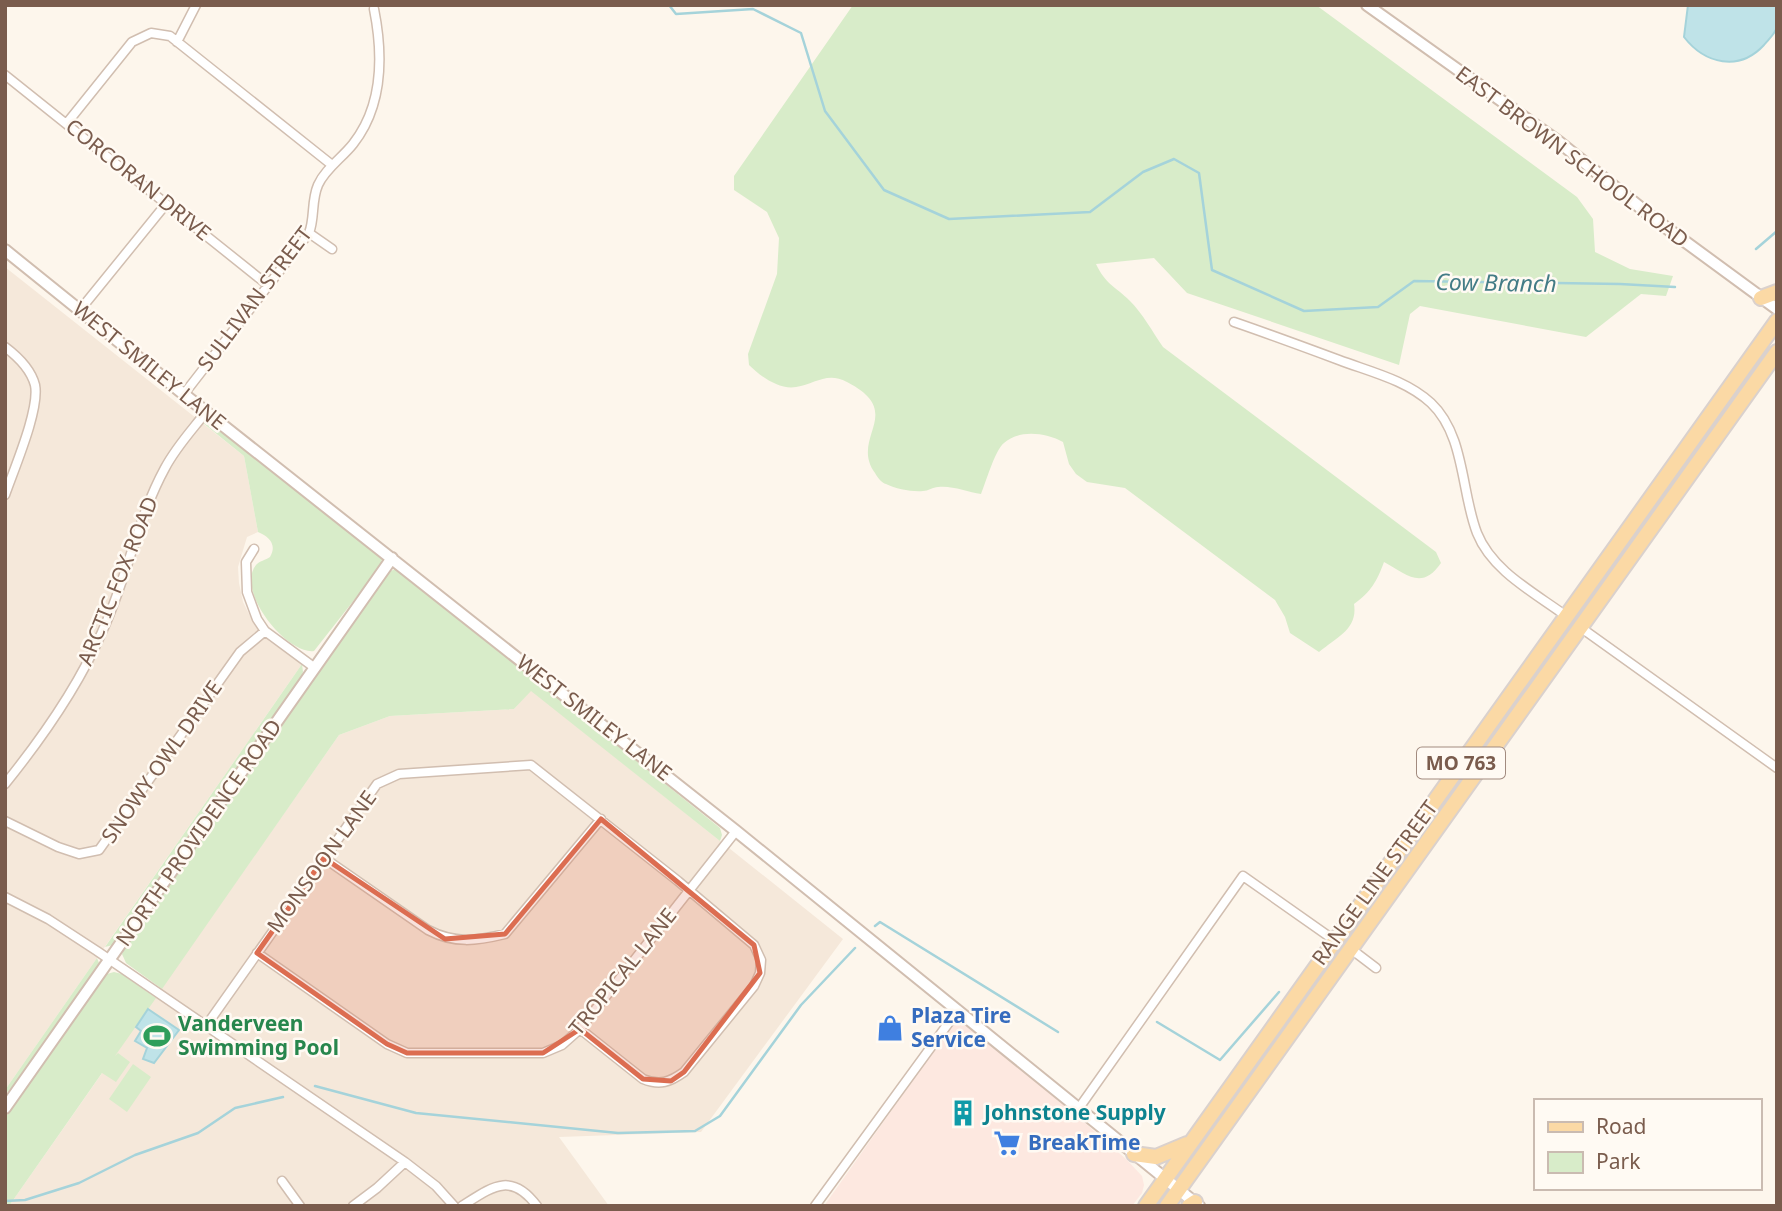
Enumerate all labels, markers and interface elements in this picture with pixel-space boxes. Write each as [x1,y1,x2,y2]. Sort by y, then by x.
street label: EAST BROWN SCHOOL ROAD [1450,59,1695,253]
street label: CORCORAN DRIVE [60,112,217,247]
street label: SULLIVAN STREET [191,220,318,376]
water label: Cow Branch [1435,265,1557,299]
street label: WEST SMILEY LANE [67,295,232,436]
street label: ARCTIC FOX ROAD [70,492,164,669]
street label: WEST SMILEY LANE [511,648,678,787]
street label: SNOWY OWL DRIVE [94,675,228,848]
street label: NORTH PROVIDENCE ROAD [109,713,287,951]
road number: MO 763 [1417,748,1505,778]
street label: MONSOON LANE [260,785,382,938]
street label: RANGE LINE STREET [1305,794,1444,970]
street label: TROPICAL LANE [562,902,682,1041]
place label: Plaza Tire Service [911,1001,1011,1053]
place label: Vanderveen Swimming Pool [178,1009,339,1061]
shop icon: Plaza Tire Service [875,1013,905,1043]
sports icon: Vanderveen Swimming Pool [142,1021,172,1051]
building icon: Johnstone Supply [948,1098,978,1128]
place label: Johnstone Supply [982,1098,1166,1126]
legend [1534,1099,1761,1190]
text: Road [1596,1112,1646,1140]
supermarket icon: BreakTime [992,1128,1022,1158]
place label: BreakTime [1028,1128,1140,1156]
text: Park [1596,1147,1641,1175]

